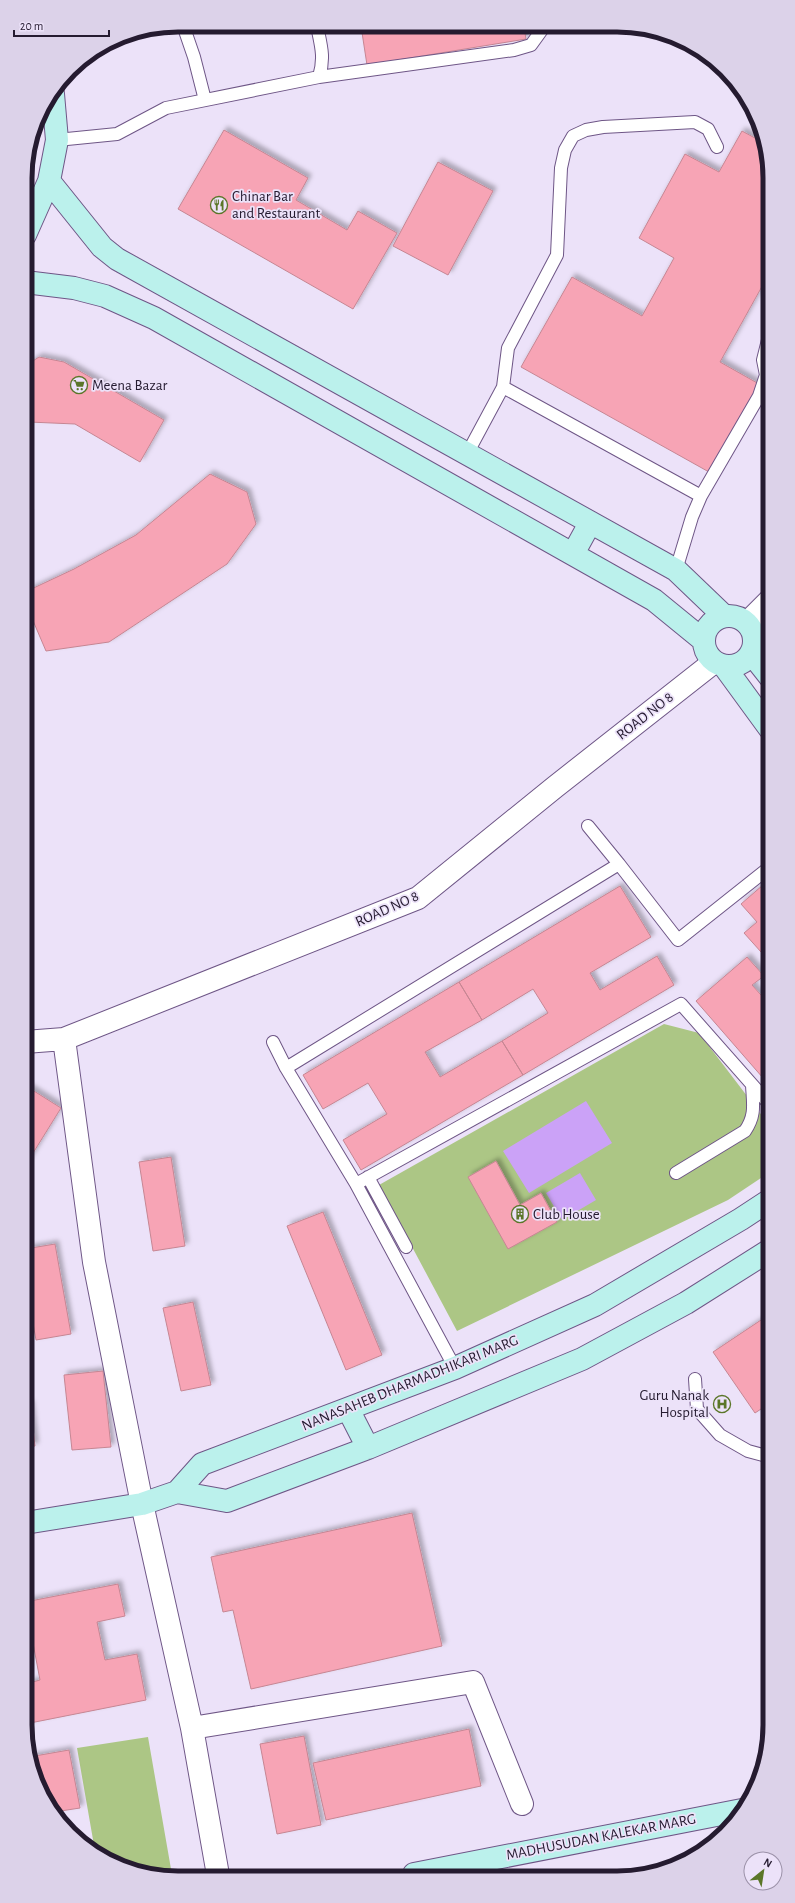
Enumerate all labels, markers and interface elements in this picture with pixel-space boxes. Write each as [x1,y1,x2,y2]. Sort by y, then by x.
scale bar [14,12,109,38]
text: 20 m [20,20,43,32]
place label: Chinar Bar and Restaurant [232,189,320,221]
restaurant icon: Chinar Bar and Restaurant [209,195,229,215]
supermarket icon: Meena Bazar [69,375,89,395]
place label: Meena Bazar [92,378,167,393]
street label: ROAD NO 8 [614,689,676,743]
street label: ROAD NO 8 [353,888,421,930]
building icon: Club House [510,1204,530,1224]
place label: Club House [533,1207,600,1222]
street label: NANASAHEB DHARMADHIKARI MARG [299,1333,521,1433]
place label: Guru Nanak Hospital [640,1388,709,1420]
hospital icon: Guru Nanak Hospital [712,1394,732,1414]
street label: MADHUSUDAN KALEKAR MARG [505,1811,697,1863]
north arrow [743,1851,783,1891]
text: N [762,1856,774,1869]

